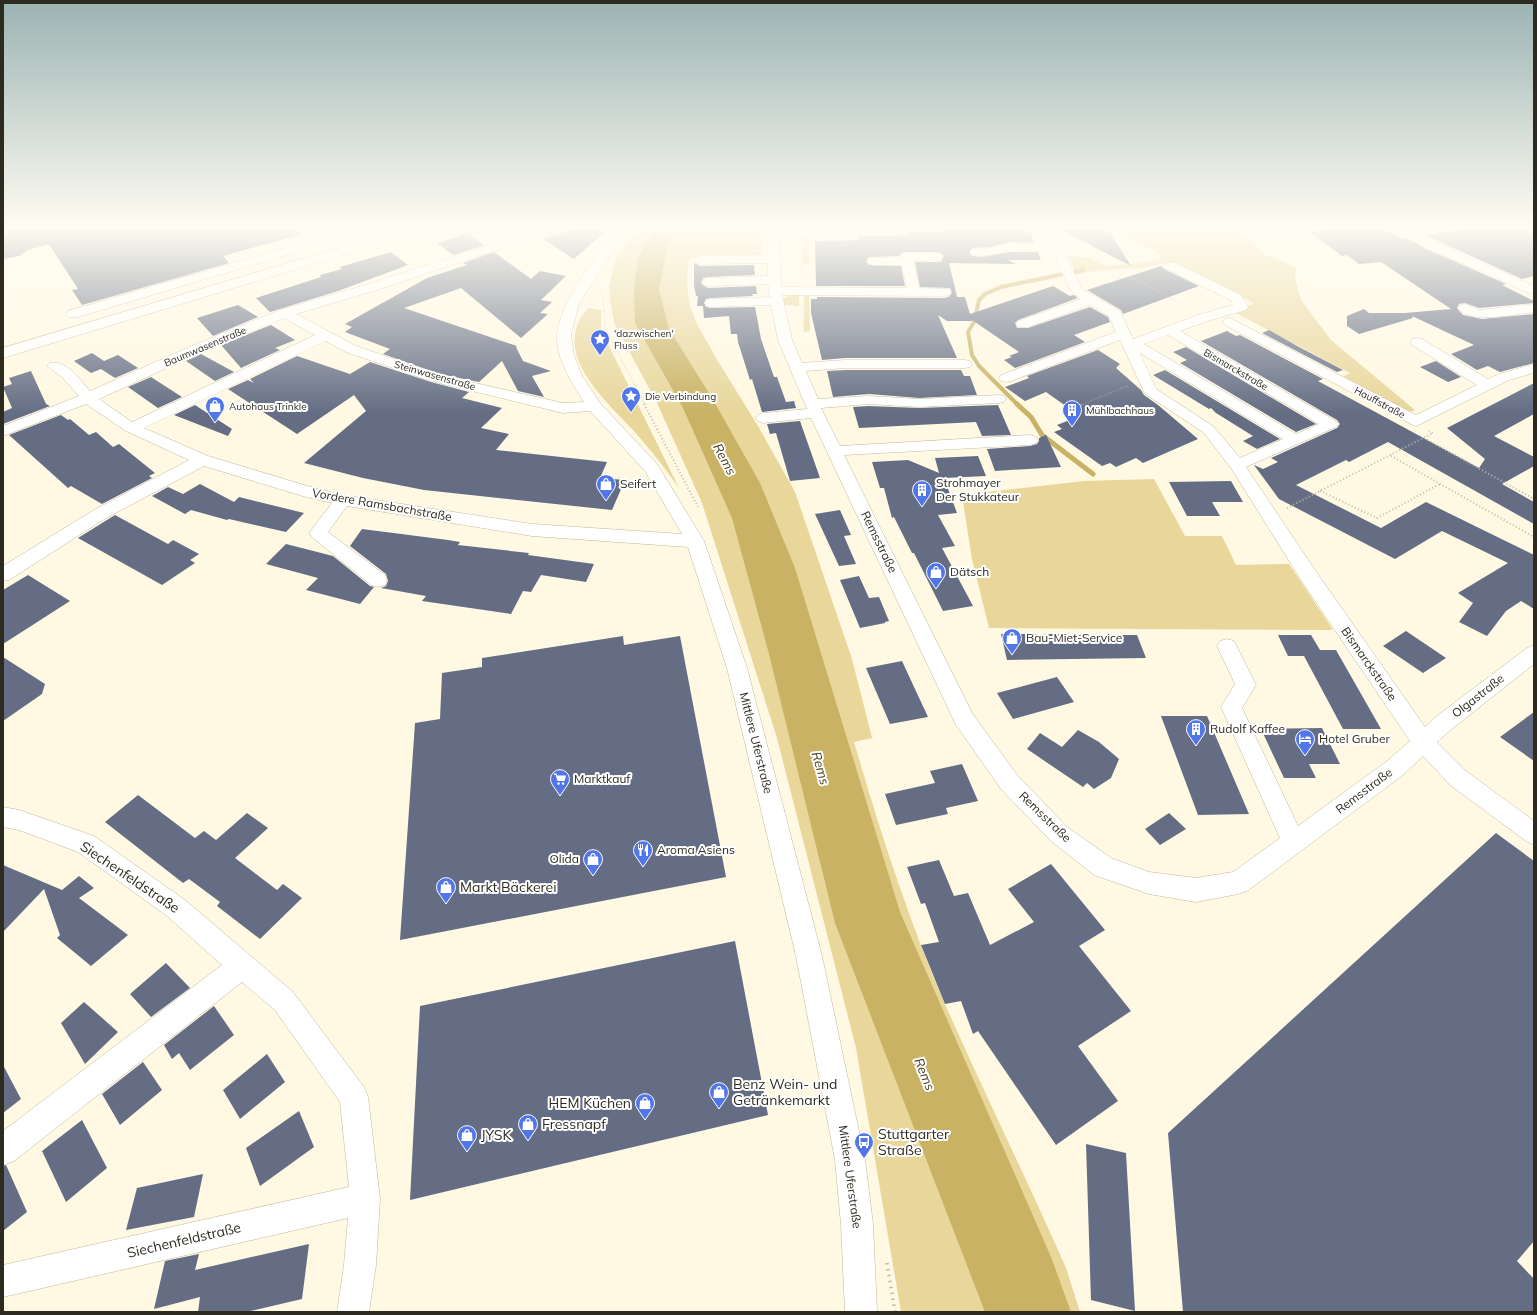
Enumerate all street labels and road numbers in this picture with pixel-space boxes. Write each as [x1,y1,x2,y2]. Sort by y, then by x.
street label: Baumwasenstraße [162,323,248,370]
street label: Bismarckstraße [1201,346,1270,393]
street label: Steinwasenstraße [393,358,477,393]
street label: Hauffstraße [1352,384,1407,421]
street label: Vordere Ramsbachstraße [311,485,453,524]
street label: Remsstraße [858,508,901,575]
street label: Bismarckstraße [1338,624,1400,704]
street label: Olgastraße [1449,671,1507,721]
street label: Mittlere Uferstraße [737,691,776,795]
street label: Remsstraße [1332,764,1395,817]
street label: Remsstraße [1016,788,1075,845]
street label: Siechenfeldstraße [77,837,183,917]
street label: Mittlere Uferstraße [836,1124,865,1229]
street label: Siechenfeldstraße [125,1218,243,1262]

